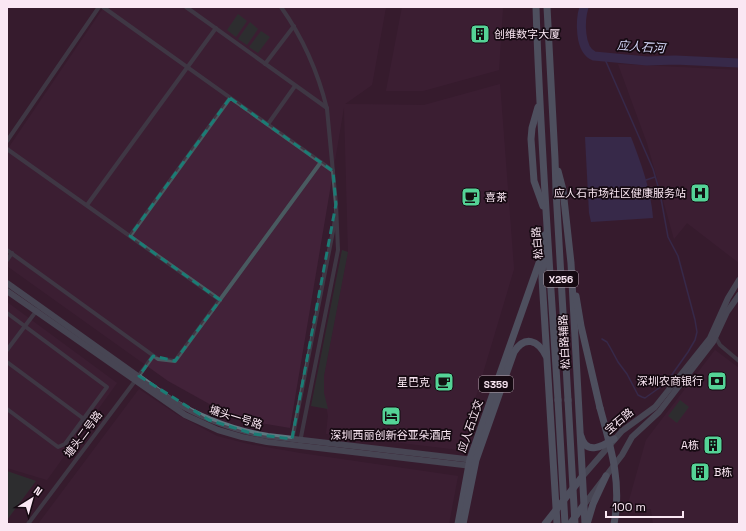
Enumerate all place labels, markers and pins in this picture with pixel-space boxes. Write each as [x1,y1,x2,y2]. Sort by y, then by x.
building icon: 创维数字大厦 [469,23,491,45]
place label: 创维数字大厦 [494,27,560,41]
hospital icon: 应人石市场社区健康服务站 [689,182,711,204]
cafe icon: 喜茶 [460,186,482,208]
place label: 应人石市场社区健康服务站 [554,186,686,200]
place label: 喜茶 [485,190,507,204]
bank icon: 深圳农商银行 [706,370,728,392]
cafe icon: 星巴克 [433,371,455,393]
place label: 深圳农商银行 [637,374,703,388]
place label: 星巴克 [397,375,430,389]
hotel icon: 深圳西丽创新谷亚朵酒店 [380,405,402,427]
place label: 深圳西丽创新谷亚朵酒店 [331,428,452,442]
building icon: A栋 [702,434,724,456]
place label: A栋 [681,438,699,452]
building icon: B栋 [689,461,711,483]
place label: B栋 [714,465,732,479]

